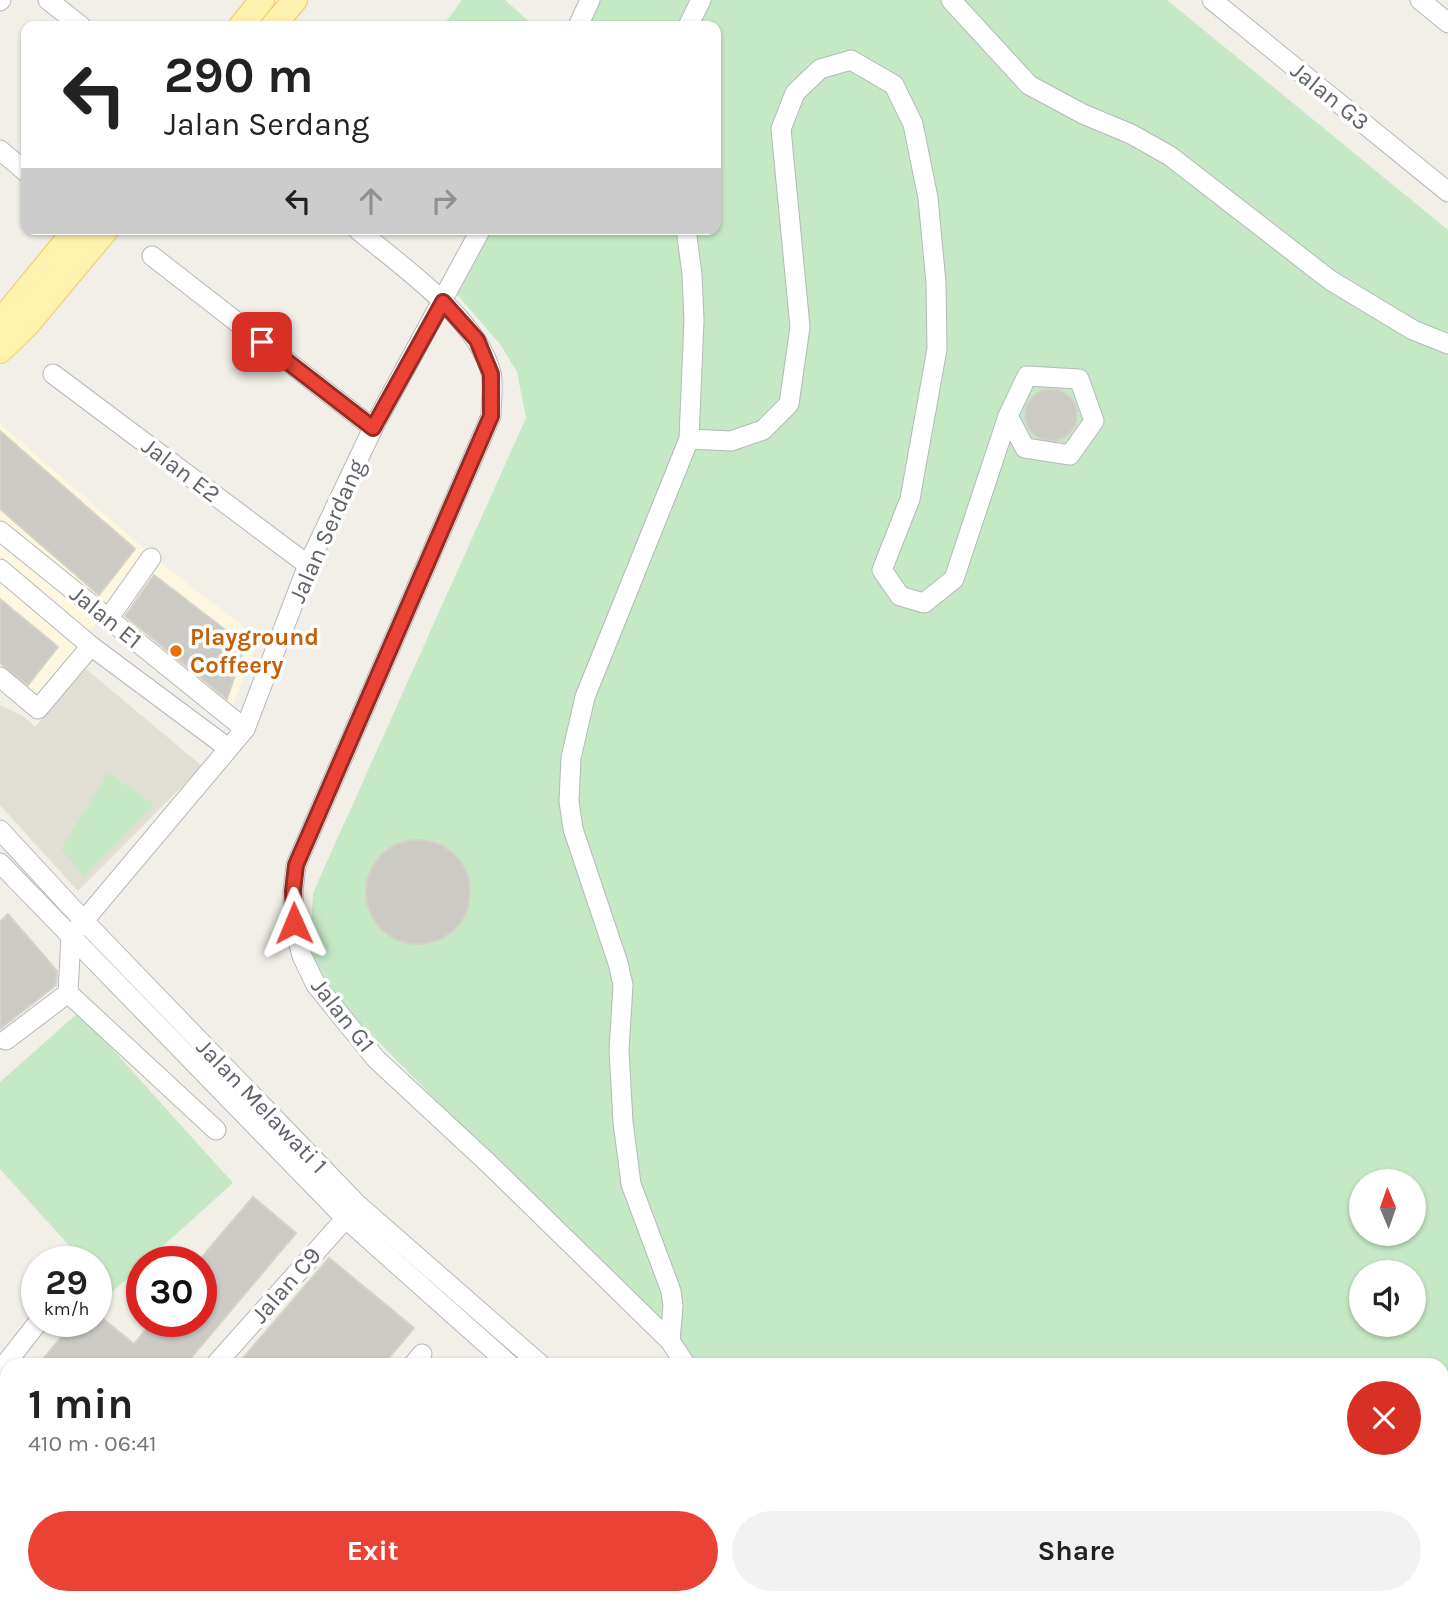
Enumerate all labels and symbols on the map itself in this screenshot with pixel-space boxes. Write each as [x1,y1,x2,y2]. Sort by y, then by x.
street label: Jalan G3 [1285,56,1375,136]
pin [232,312,292,372]
street label: Jalan E2 [136,432,226,508]
street label: Jalan Serdang [283,455,371,607]
street label: Jalan E1 [64,580,148,654]
place label: Playground Coffeery [190,623,319,679]
marker: Playground Coffeery [168,643,184,659]
position arrow [257,886,331,960]
street label: Jalan G1 [305,972,381,1058]
street label: Jalan Melawati 1 [191,1033,333,1179]
north arrow [1349,1169,1426,1246]
street label: Jalan C9 [245,1241,327,1329]
speed limit sign: 30 [126,1246,217,1337]

